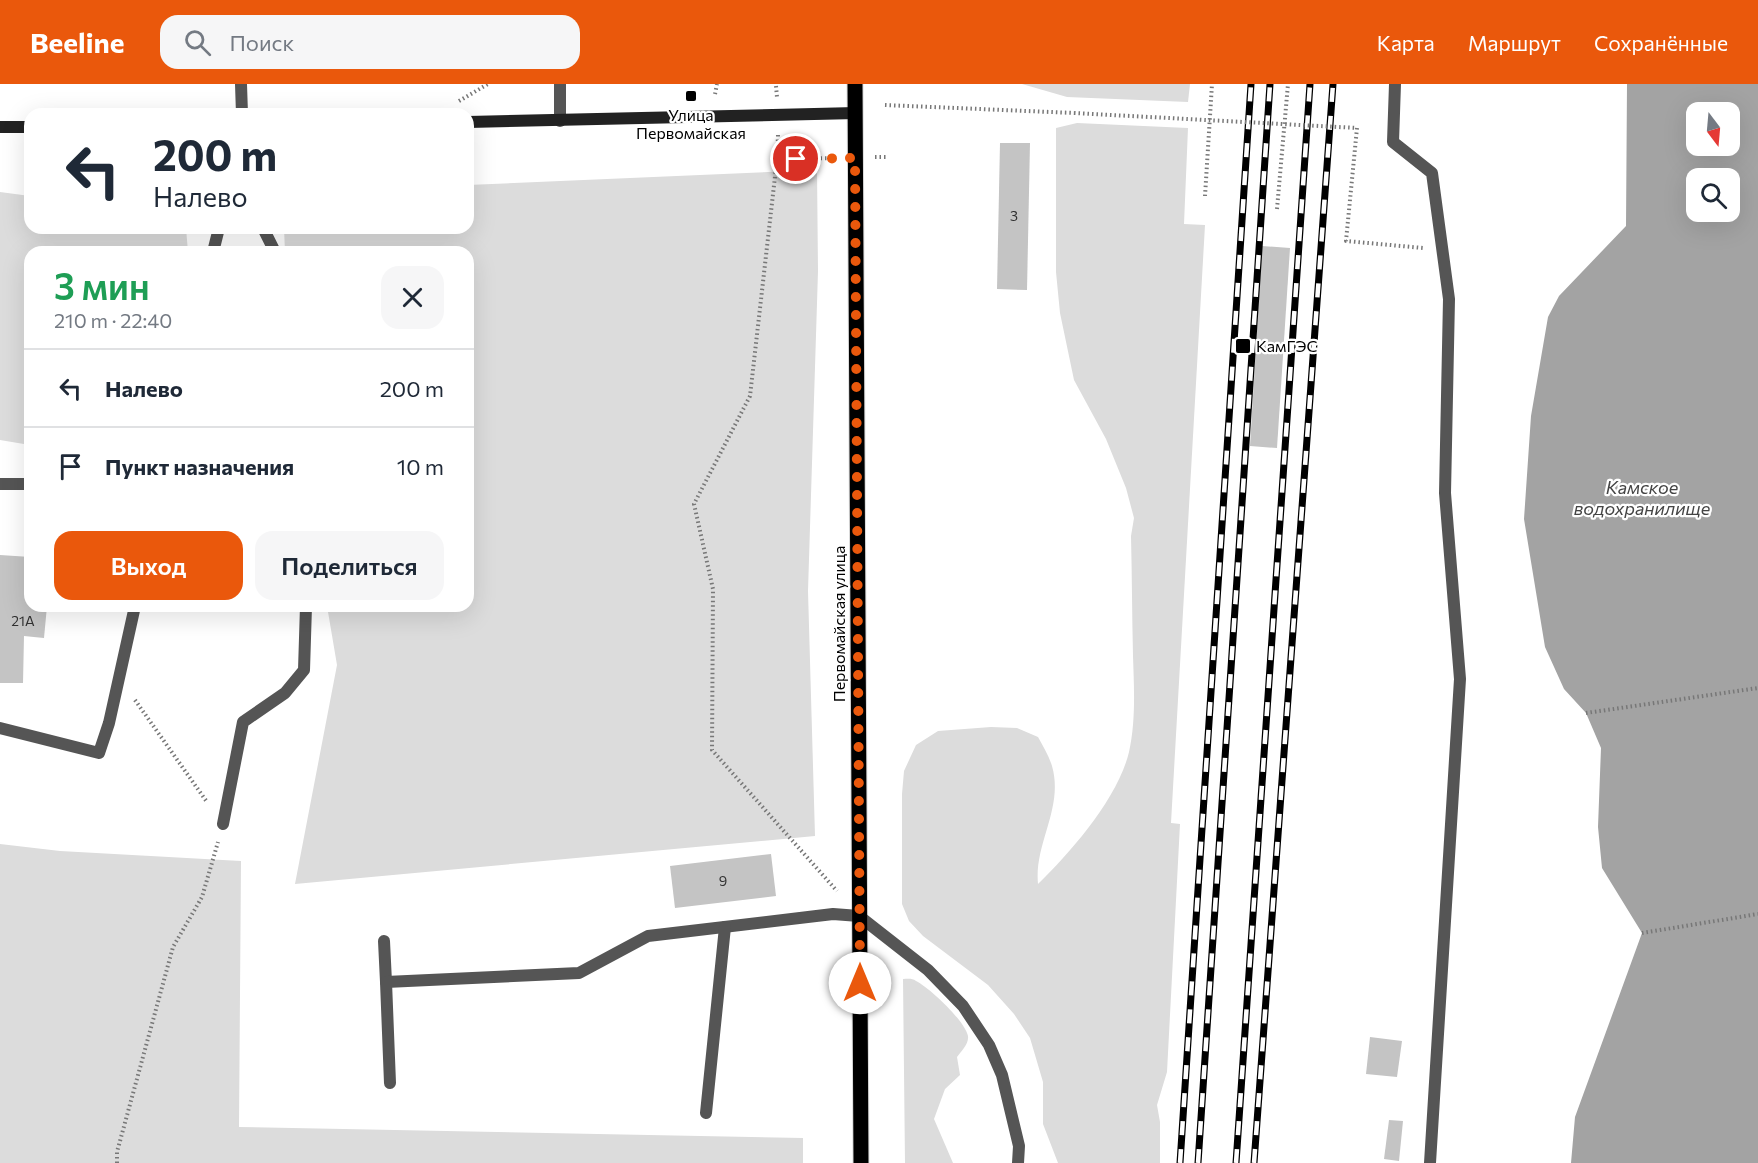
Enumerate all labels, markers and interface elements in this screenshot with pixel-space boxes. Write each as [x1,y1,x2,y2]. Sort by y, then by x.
search box [160,15,580,69]
text: Beeline [30,25,124,59]
icon: search [181,26,214,59]
text: Поиск [229,29,294,56]
text: Карта [1377,30,1435,55]
text: Маршрут [1468,30,1561,55]
text: Сохранённые [1594,30,1728,55]
marker: Улица Первомайская [684,89,698,103]
north arrow [1686,102,1740,156]
map controls [1686,102,1740,222]
place label: Улица Первомайская [636,105,746,142]
text: 200 m [153,128,277,180]
icon: left [54,132,132,210]
pin [770,133,821,184]
icon: arrive [779,142,812,175]
button: search [1686,168,1740,222]
text: Налево [153,180,248,213]
house number: 3 [1010,207,1018,224]
text: 3 мин [54,263,150,307]
button: close [381,266,444,329]
text: 210 m · 22:40 [54,308,172,332]
place label: КамГЭС [1256,336,1317,355]
marker: КамГЭС [1234,337,1252,355]
icon: left [54,372,87,405]
text: Налево [105,375,183,402]
text: 200 m [380,375,444,402]
icon: arrive [54,450,87,483]
text: Пункт назначения [105,453,294,480]
text: 10 m [397,453,444,480]
water label: Камское водохранилище [1574,476,1711,519]
button: Выход [54,531,243,600]
button: Поделиться [255,531,444,600]
street label: Первомайская улица [829,546,848,702]
house number: 21А [11,612,35,629]
house number: 9 [719,872,727,889]
position arrow [828,951,892,1015]

